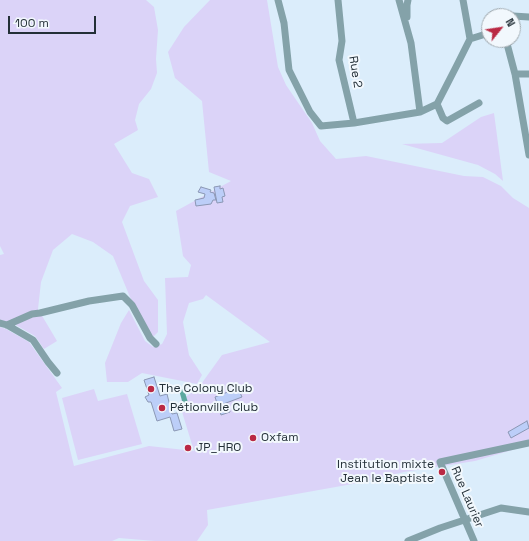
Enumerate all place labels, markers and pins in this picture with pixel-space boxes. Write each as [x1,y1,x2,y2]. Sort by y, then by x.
place label: The Colony Club [159,382,252,396]
marker: The Colony Club [146,384,156,394]
place label: Pétionville Club [170,401,258,415]
marker: Pétionville Club [157,403,167,413]
place label: Oxfam [261,431,299,445]
marker: Oxfam [248,433,258,443]
place label: JP_HRO [196,441,241,455]
marker: JP_HRO [183,443,193,453]
place label: Institution mixte Jean le Baptiste [337,458,434,486]
marker: Institution mixte Jean le Baptiste [437,467,447,477]

